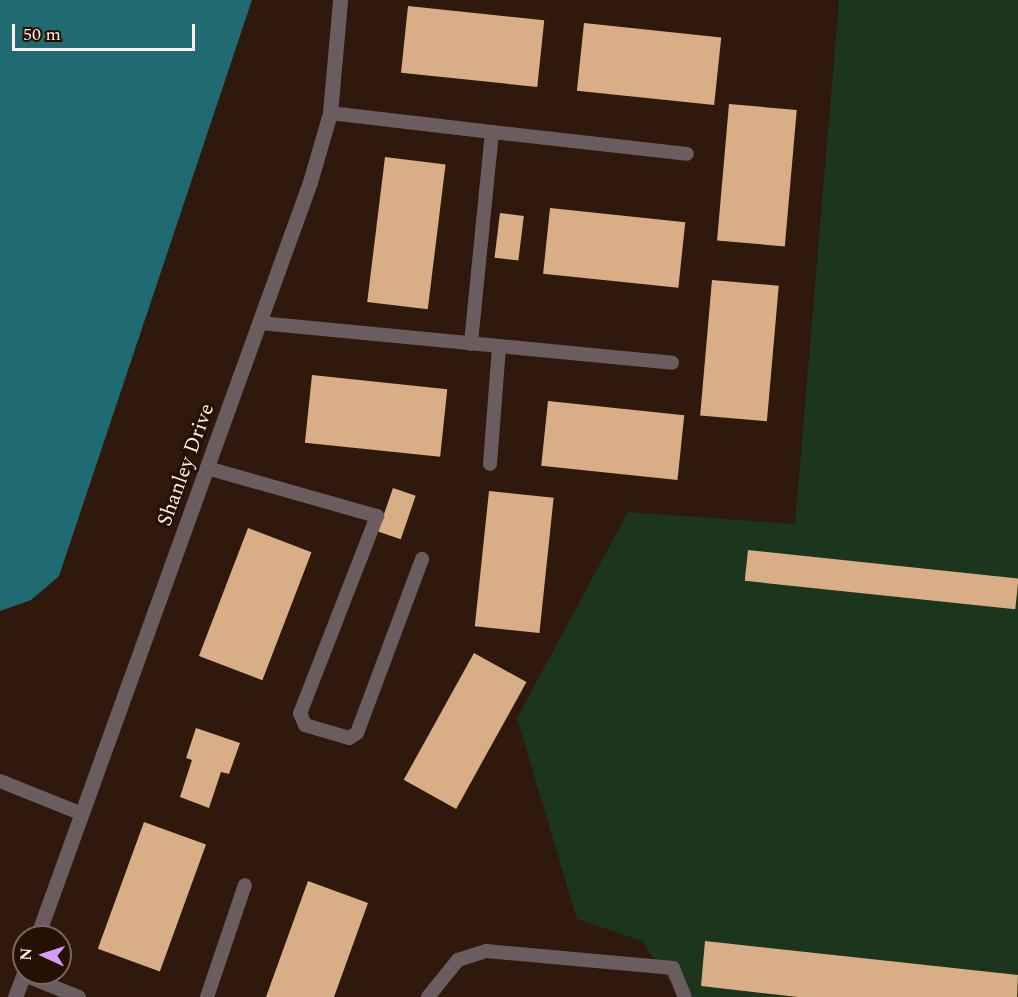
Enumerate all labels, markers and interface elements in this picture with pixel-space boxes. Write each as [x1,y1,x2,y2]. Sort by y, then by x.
scale bar [15,12,198,50]
text: 50 m [23,21,61,48]
street label: Shanley Drive [152,400,220,530]
north arrow [12,925,72,985]
text: N [14,947,38,961]

